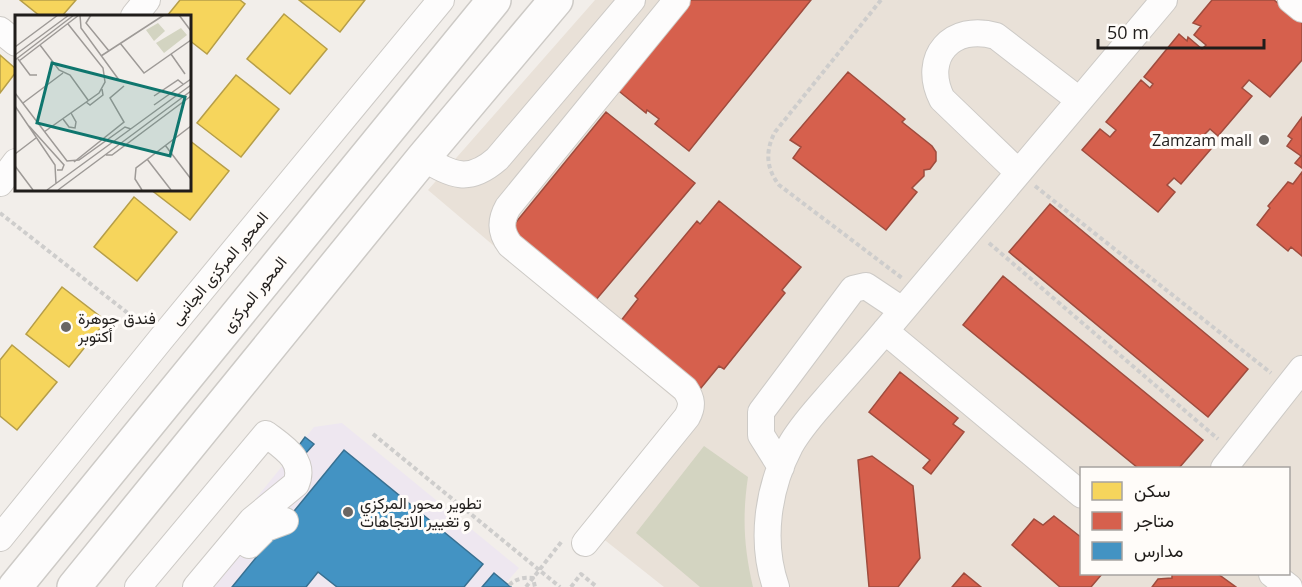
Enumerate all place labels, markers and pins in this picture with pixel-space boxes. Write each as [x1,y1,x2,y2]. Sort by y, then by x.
place label: Zamzam mall [1152,129,1252,151]
marker: Zamzam mall [1257,133,1271,147]
place label: فندق جوهرة أكتوبر [77,307,156,347]
marker: فندق جوهرة أكتوبر [59,320,73,334]
place label: تطوير محور المركزي و تغيير الاتجاهات [360,492,482,532]
marker: تطوير محور المركزي و تغيير الاتجاهات [341,505,355,519]

